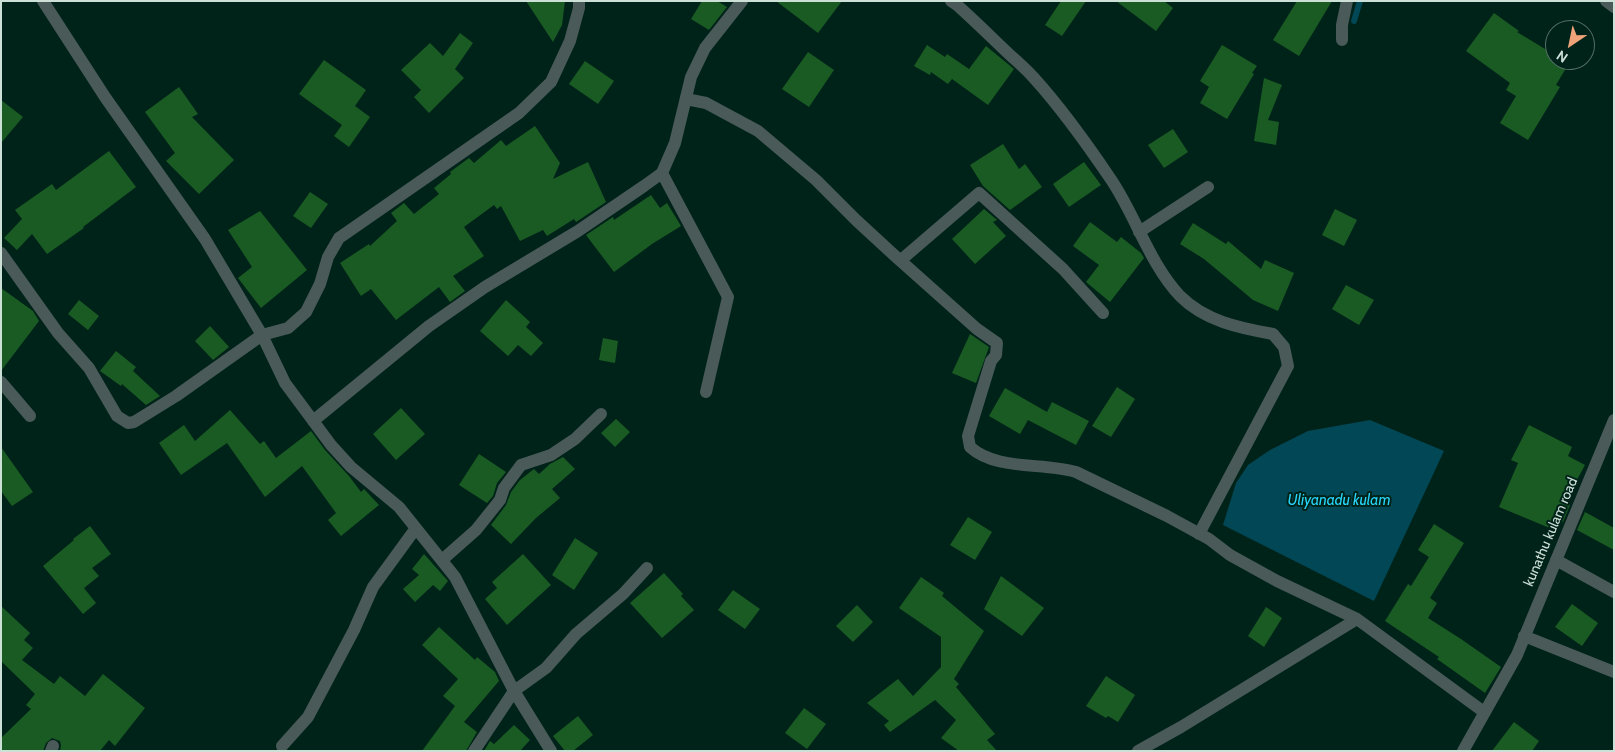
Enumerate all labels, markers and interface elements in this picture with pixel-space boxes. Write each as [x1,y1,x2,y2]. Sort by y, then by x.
north arrow [1545,20,1595,70]
text: N [1553,46,1571,67]
street label: kunathu kulam road [1521,475,1581,589]
water label: Uliyanadu kulam [1288,492,1390,510]

